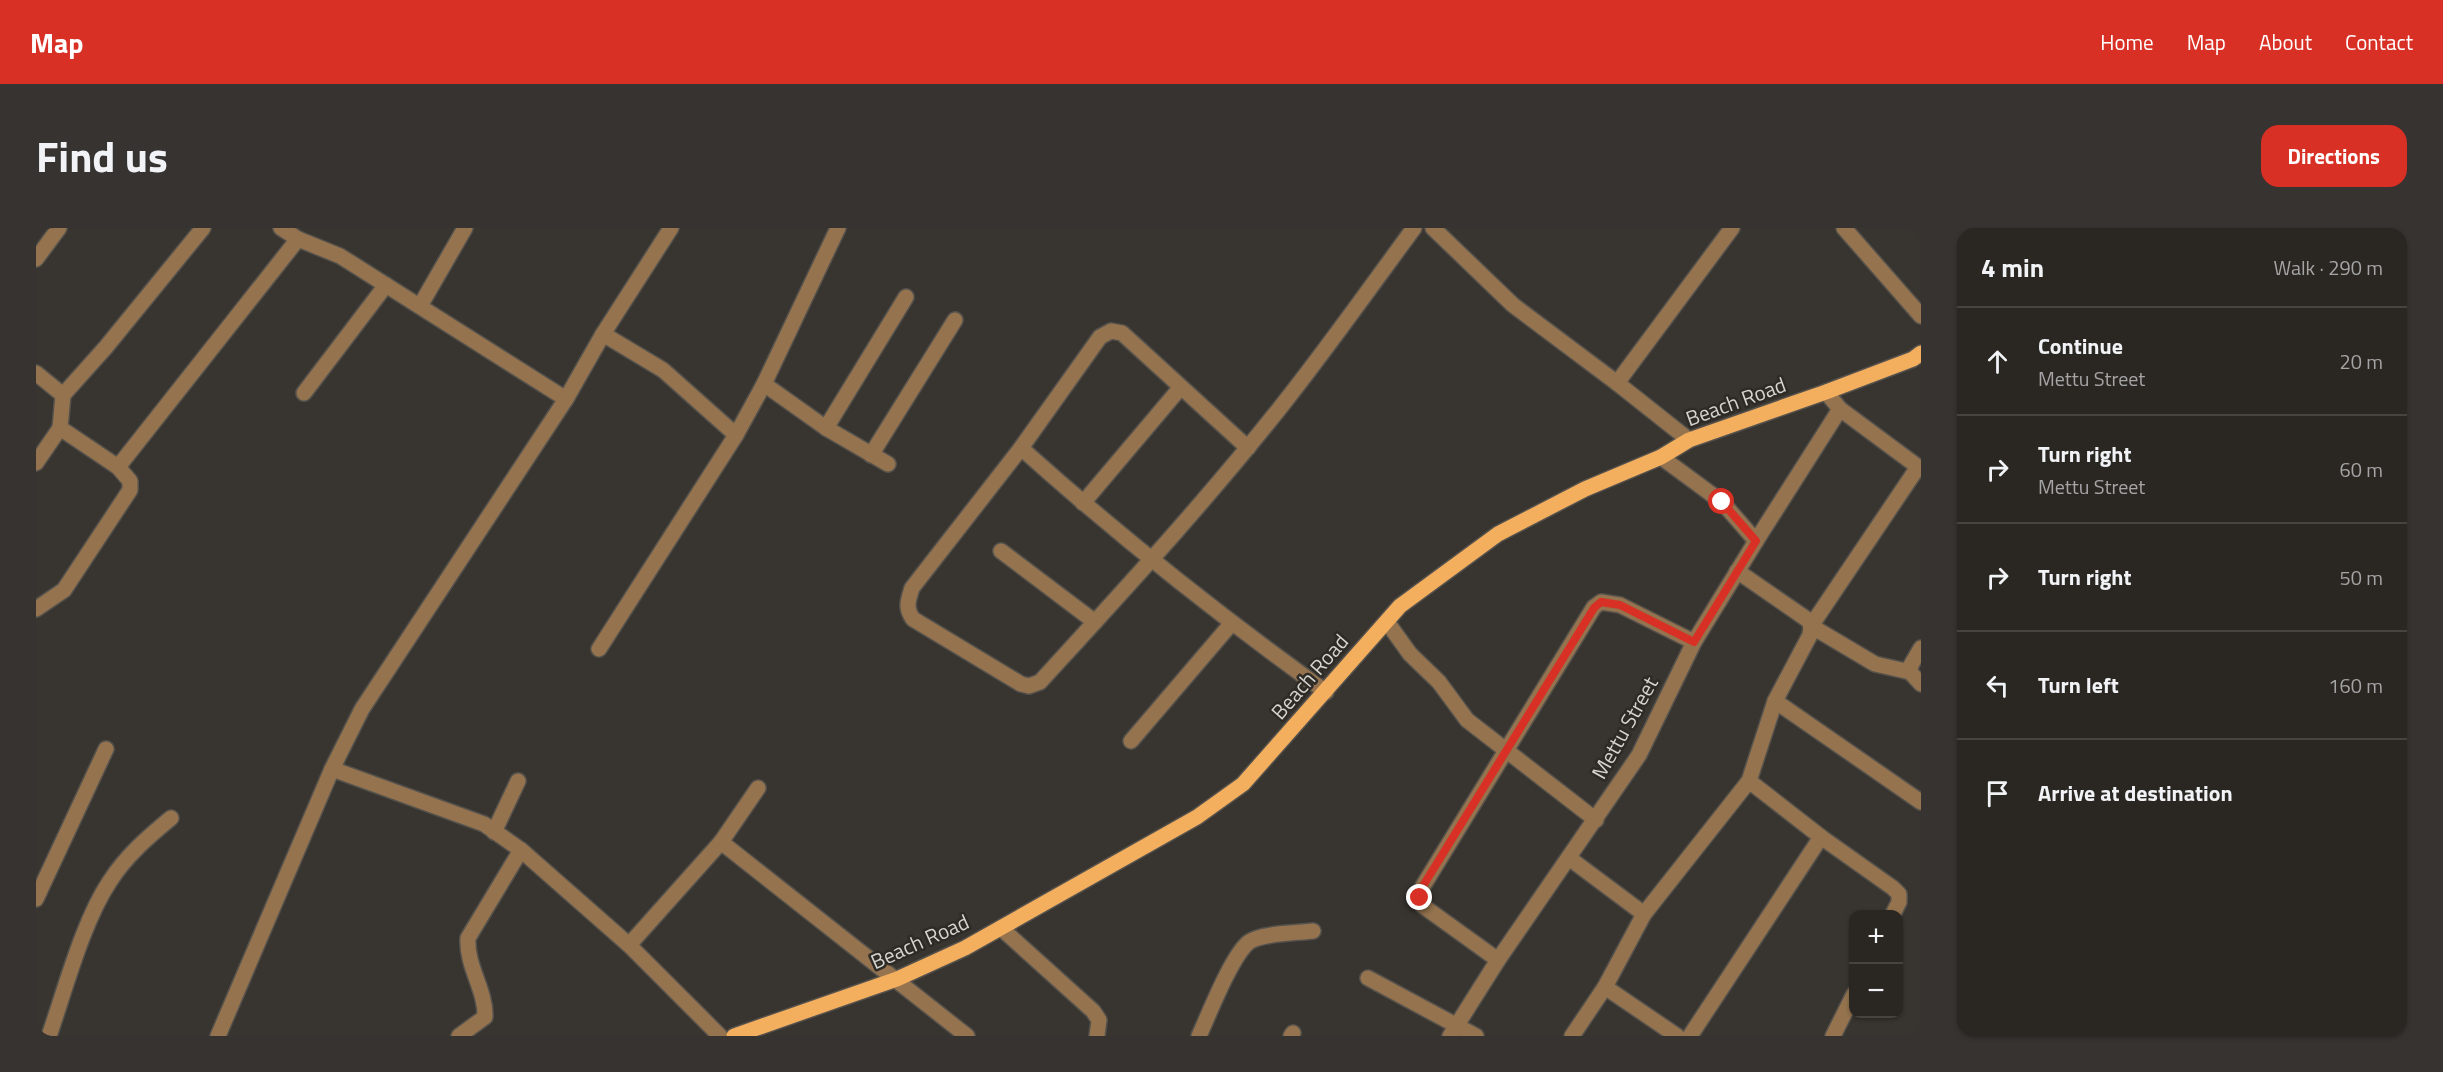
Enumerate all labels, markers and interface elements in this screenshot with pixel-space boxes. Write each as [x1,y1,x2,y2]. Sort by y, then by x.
text: Map [30,21,84,64]
text: Home [2100,26,2154,58]
text: Map [2187,26,2226,58]
text: About [2259,26,2312,58]
text: Contact [2345,26,2413,58]
text: Find us [36,124,168,188]
button: Directions [2261,125,2407,187]
text: 4 min [1981,248,2044,287]
text: Walk · 290 m [2274,252,2383,283]
text: Continue [2038,329,2123,363]
icon: ahead [1981,345,2014,378]
text: 20 m [2339,346,2383,377]
text: Mettu Street [2038,363,2145,394]
street label: Beach Road [1681,368,1790,434]
text: Turn right [2038,437,2132,471]
icon: right [1981,453,2014,486]
text: 60 m [2339,454,2383,485]
text: Mettu Street [2038,471,2145,502]
route start [1708,488,1734,514]
text: Turn right [2038,560,2132,594]
icon: right [1981,561,2014,594]
text: 50 m [2339,562,2383,593]
street label: Beach Road [1263,626,1356,726]
text: Turn left [2038,668,2119,702]
icon: left [1981,669,2014,702]
street label: Mettu Street [1583,670,1666,785]
text: 160 m [2328,670,2383,701]
text: Arrive at destination [2038,776,2233,810]
icon: arrive [1981,777,2014,810]
route end [1406,884,1432,910]
street label: Beach Road [865,905,974,977]
map controls [1849,910,1903,1018]
button: + [1849,910,1903,964]
button: − [1849,964,1903,1018]

